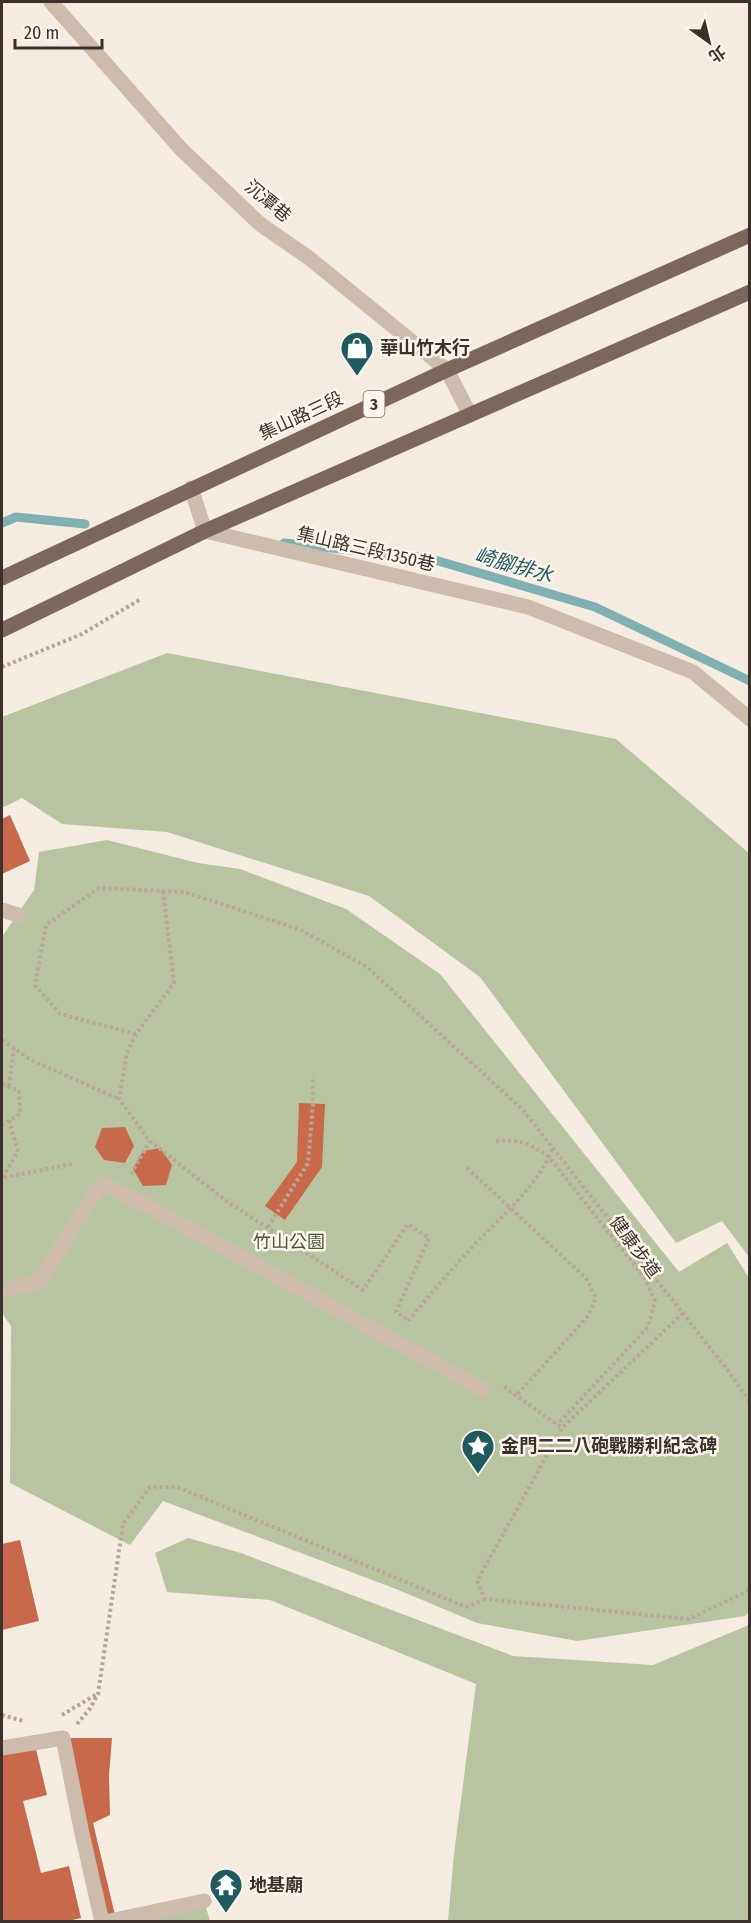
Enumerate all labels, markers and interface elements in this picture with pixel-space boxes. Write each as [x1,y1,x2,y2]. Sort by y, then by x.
scale bar [15,12,102,50]
north arrow [679,12,739,72]
text: 20 m [24,22,59,44]
text: 北 [705,42,729,66]
street label: 沉潭巷 [240,175,296,227]
shop icon: 華山竹木行 [339,330,375,377]
place label: 華山竹木行 [380,337,470,359]
street label: 集山路三段 [256,387,346,445]
road number: 3 [364,391,385,417]
street label: 集山路三段1350巷 [295,522,437,576]
water label: 崎腳排水 [472,542,557,588]
street label: 健康步道 [605,1211,665,1283]
park label: 竹山公園 [253,1231,325,1253]
place icon: 金門二二八砲戰勝利紀念碑 [460,1428,496,1475]
place label: 金門二二八砲戰勝利紀念碑 [501,1435,717,1457]
temple icon: 地基廟 [208,1867,244,1914]
place label: 地基廟 [249,1874,303,1896]

